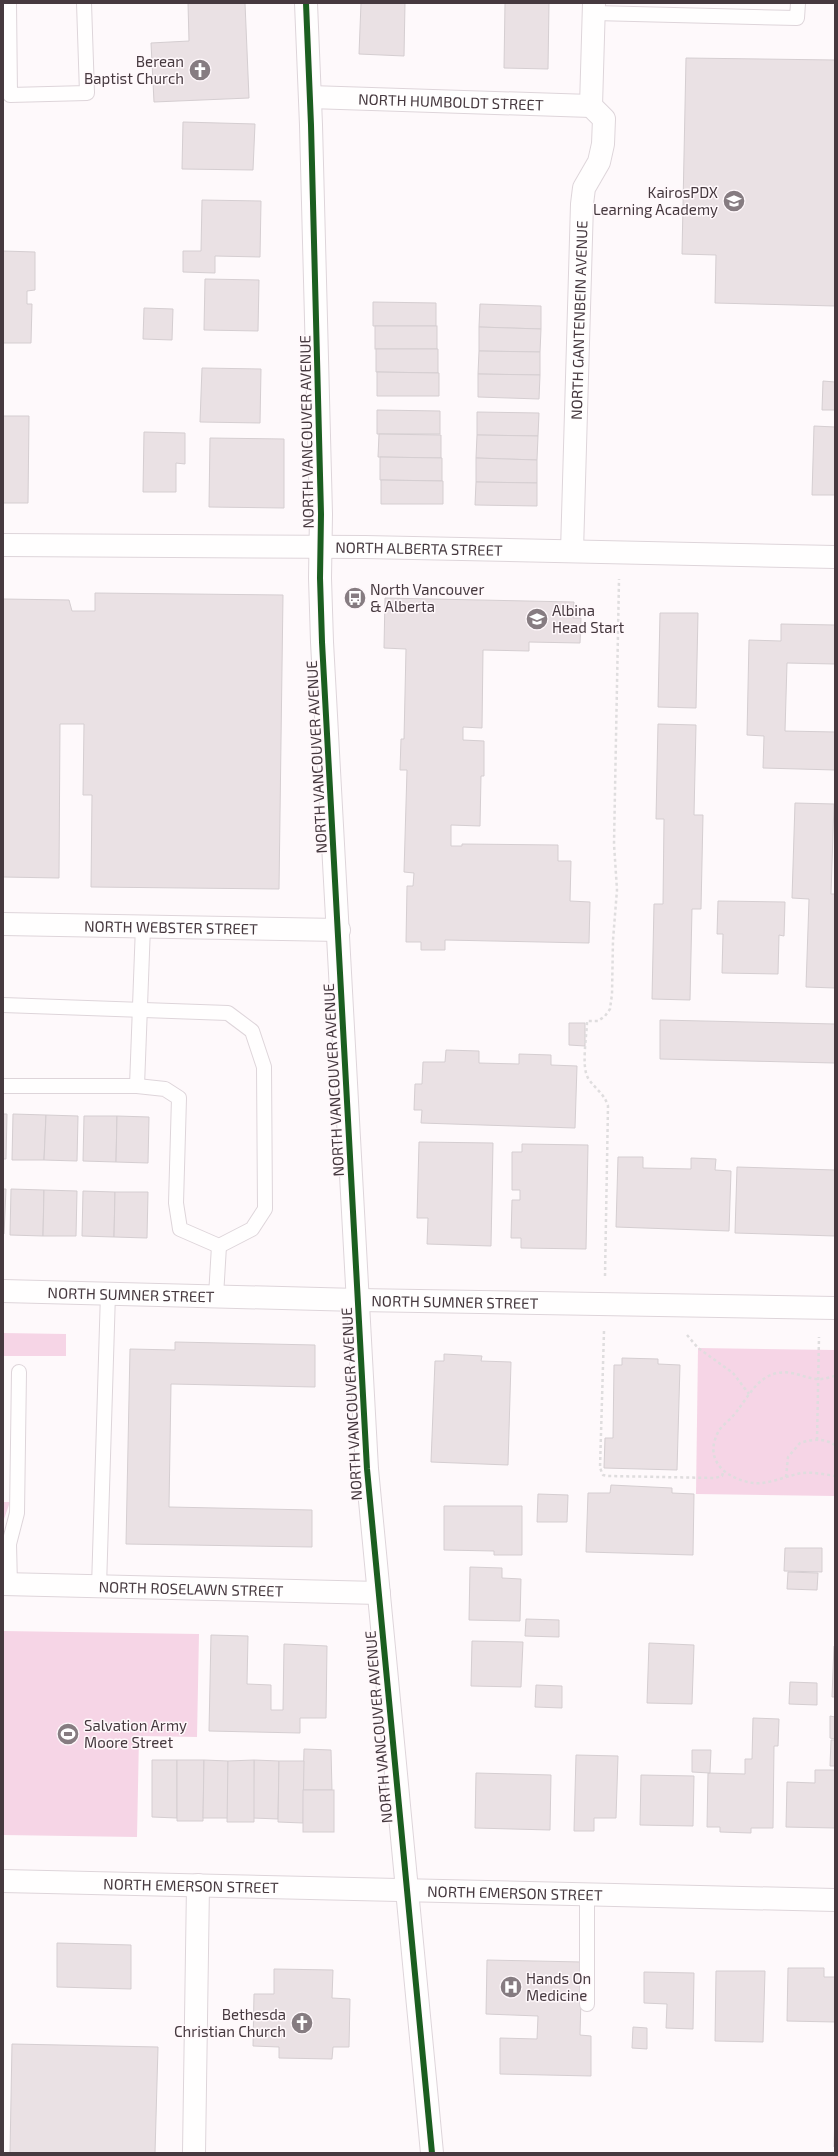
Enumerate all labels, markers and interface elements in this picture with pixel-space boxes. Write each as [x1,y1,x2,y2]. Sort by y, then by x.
place label: Berean Baptist Church [84,52,184,87]
church icon: Berean Baptist Church [187,57,213,83]
street label: NORTH HUMBOLDT STREET [358,90,544,113]
place label: KairosPDX Learning Academy [593,183,718,218]
school or university icon: KairosPDX Learning Academy [721,188,747,214]
street label: NORTH GANTENBEIN AVENUE [567,220,591,420]
street label: NORTH VANCOUVER AVENUE [295,335,317,529]
street label: NORTH ALBERTA STREET [335,538,503,559]
place label: North Vancouver & Alberta [370,580,484,615]
bus stop icon: North Vancouver & Alberta [342,585,368,611]
place label: Albina Head Start [552,601,625,636]
school or university icon: Albina Head Start [524,606,550,632]
street label: NORTH VANCOUVER AVENUE [302,660,330,854]
street label: NORTH WEBSTER STREET [84,916,258,938]
street label: NORTH VANCOUVER AVENUE [319,983,347,1177]
street label: NORTH SUMNER STREET [47,1283,215,1305]
street label: NORTH SUMNER STREET [371,1291,539,1312]
street label: NORTH VANCOUVER AVENUE [337,1307,365,1501]
street label: NORTH ROSELAWN STREET [98,1577,284,1600]
street label: NORTH VANCOUVER AVENUE [361,1630,395,1824]
place label: Salvation Army Moore Street [84,1716,187,1751]
sports icon: Salvation Army Moore Street [55,1721,81,1747]
street label: NORTH EMERSON STREET [103,1874,279,1896]
street label: NORTH EMERSON STREET [427,1882,603,1904]
place label: Hands On Medicine [526,1969,591,2004]
hospital icon: Hands On Medicine [498,1974,524,2000]
place label: Bethesda Christian Church [174,2005,286,2040]
church icon: Bethesda Christian Church [289,2010,315,2036]

